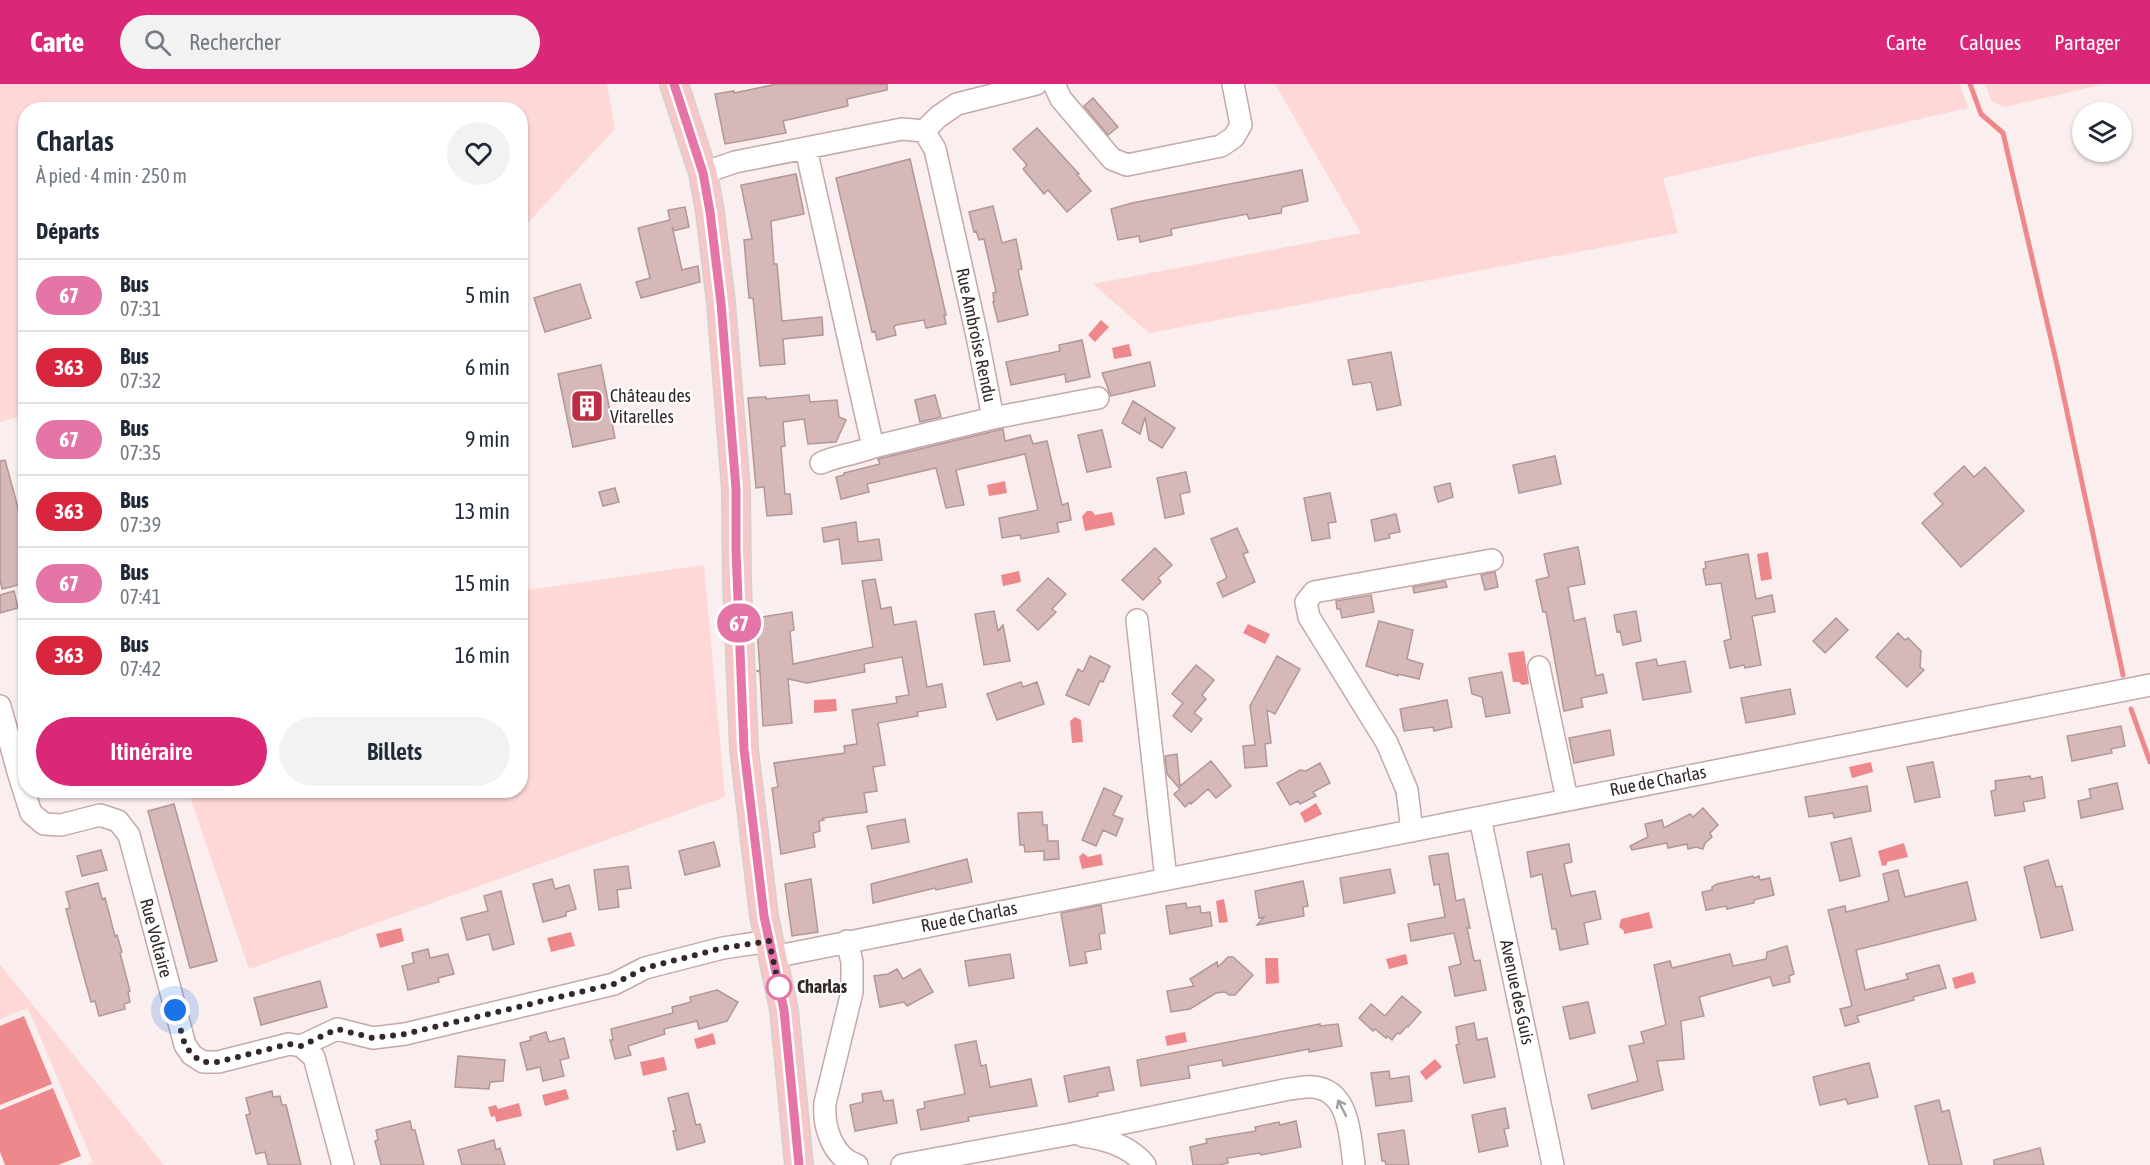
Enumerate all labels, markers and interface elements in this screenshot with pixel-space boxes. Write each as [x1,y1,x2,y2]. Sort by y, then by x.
search box [120,15,540,69]
text: Carte [30,26,84,58]
icon: search [141,26,174,59]
text: Rechercher [189,29,281,55]
text: Carte [1886,30,1927,54]
text: Calques [1960,30,2021,54]
text: Partager [2054,30,2120,54]
map controls [2072,102,2132,162]
button: layers [2072,102,2132,162]
button: heart [447,122,510,185]
text: Charlas [36,125,114,157]
text: À pied · 4 min · 250 m [36,164,187,187]
text: Départs [36,218,99,244]
street label: Rue Ambroise Rendu [952,266,1001,404]
text: Bus [120,271,149,297]
text: 5 min [465,282,510,308]
text: 67 [59,283,79,307]
text: 07:31 [120,297,161,320]
text: Bus [120,343,149,369]
text: 6 min [465,354,510,380]
text: 363 [54,355,84,379]
text: 07:32 [120,369,161,392]
place label: Château des Vitarelles [610,385,691,427]
building icon: Château des Vitarelles [569,388,605,424]
text: Bus [120,415,149,441]
text: 9 min [465,426,510,452]
text: 67 [59,427,79,451]
text: 07:35 [120,441,161,464]
text: Bus [120,487,149,513]
text: 13 min [455,498,510,524]
text: 363 [54,499,84,523]
text: 07:39 [120,513,161,536]
text: Bus [120,559,149,585]
text: 15 min [455,570,510,596]
text: 67 [59,571,79,595]
text: 07:41 [120,585,161,608]
line badge: 67 [712,604,766,642]
text: 67 [729,611,749,635]
text: Bus [120,631,149,657]
text: 16 min [455,642,510,668]
text: 363 [54,643,84,667]
text: 07:42 [120,657,161,680]
button: Itinéraire [36,717,267,786]
button: Billets [279,717,510,786]
street label: Rue de Charlas [1608,761,1708,800]
street label: Rue Voltaire [136,896,177,980]
street label: Rue de Charlas [919,897,1019,936]
street label: Avenue des Guis [1496,938,1539,1046]
marker: Charlas [766,974,792,1000]
place label: Charlas [797,976,848,997]
your location [160,995,190,1025]
one-way arrow [1335,1100,1347,1118]

